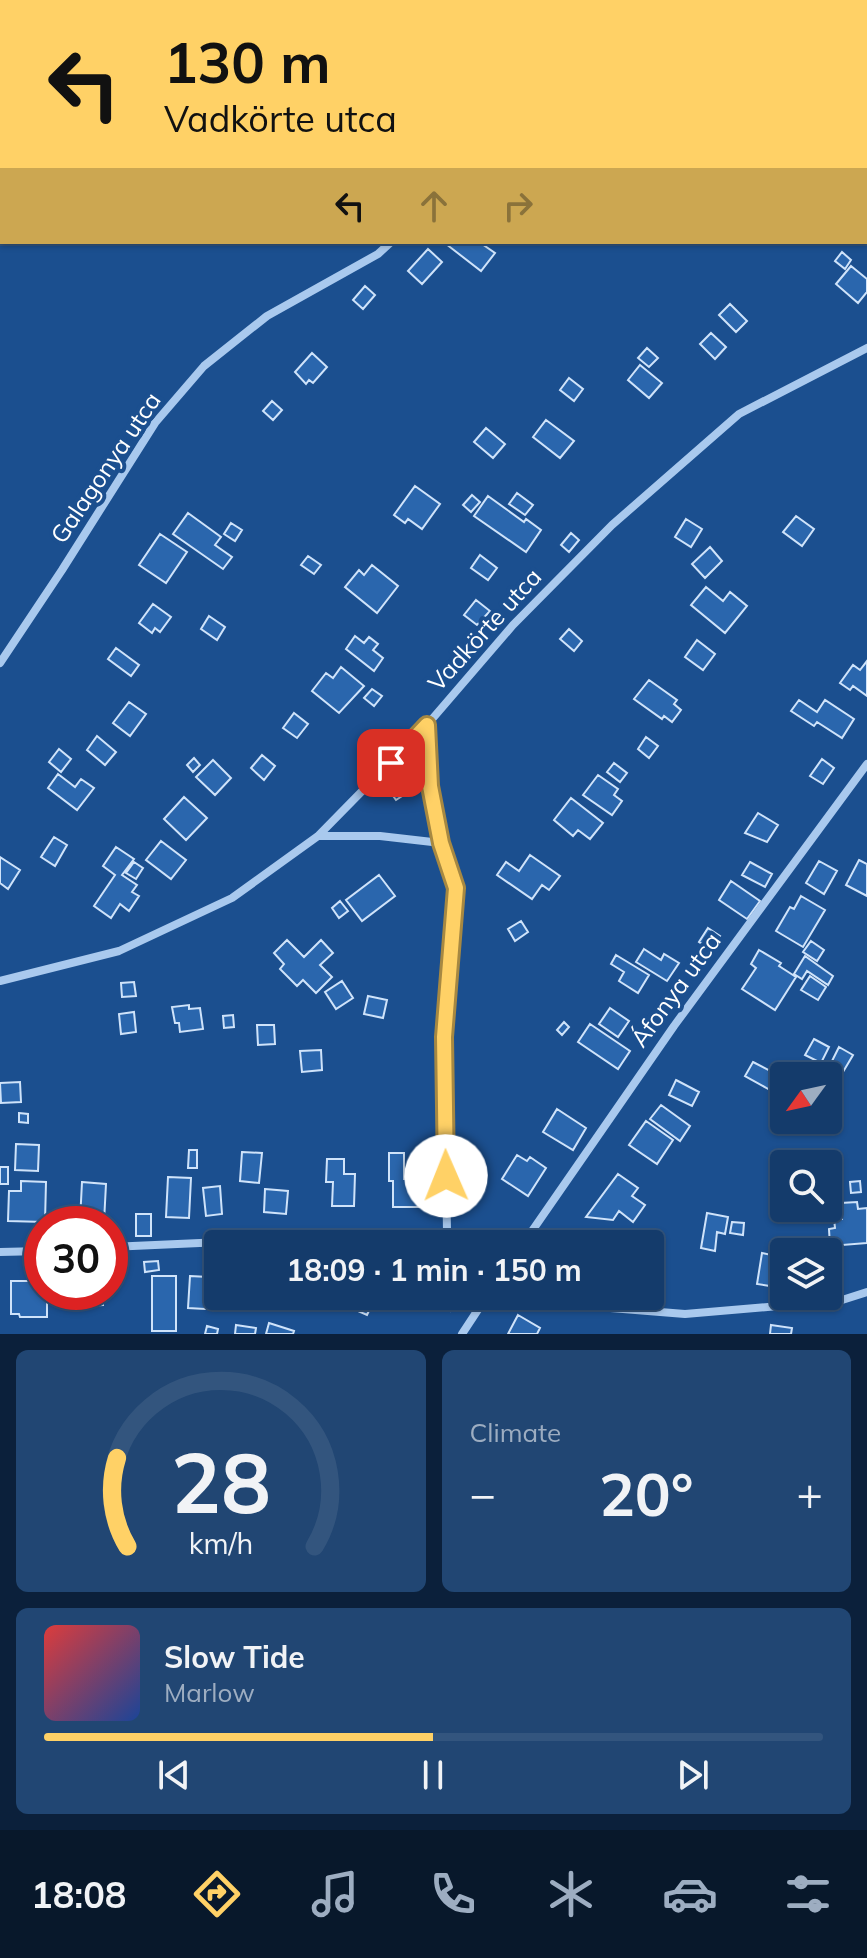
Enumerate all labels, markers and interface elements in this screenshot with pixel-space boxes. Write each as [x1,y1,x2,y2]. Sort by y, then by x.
text: 130 m [164,27,331,97]
icon: left [32,32,136,136]
text: Vadkörte utca [164,96,397,141]
icon: left [328,184,372,228]
icon: ahead [412,184,456,228]
icon: right [496,184,540,228]
street label: Galagonya utca [44,386,167,549]
street label: Vadkörte utca [421,562,547,697]
pin [357,729,425,797]
icon: arrive [369,741,413,785]
street label: Áfonya utca [624,926,727,1053]
north arrow [770,1062,842,1134]
map controls [770,1062,842,1310]
position arrow [404,1134,488,1218]
button: search [770,1150,842,1222]
speed limit sign: 30 [24,1206,128,1310]
button: layers [770,1238,842,1310]
text: 18:09 · 1 min · 150 m [286,1251,582,1289]
text: Climate [470,1416,561,1449]
text: 28 [171,1429,271,1534]
text: 20° [599,1456,694,1531]
text: − [470,1466,496,1521]
text: + [797,1466,823,1521]
text: km/h [188,1525,253,1561]
text: Slow Tide [164,1638,305,1676]
text: Marlow [164,1676,255,1709]
icon: previous [152,1753,196,1797]
icon: pause [411,1753,455,1797]
icon: next [671,1753,715,1797]
icon: directions [189,1866,245,1922]
icon: music [307,1866,363,1922]
icon: phone [425,1866,481,1922]
icon: climate [543,1866,599,1922]
icon: car [662,1866,718,1922]
icon: filters [780,1866,836,1922]
text: 18:08 [31,1872,126,1917]

